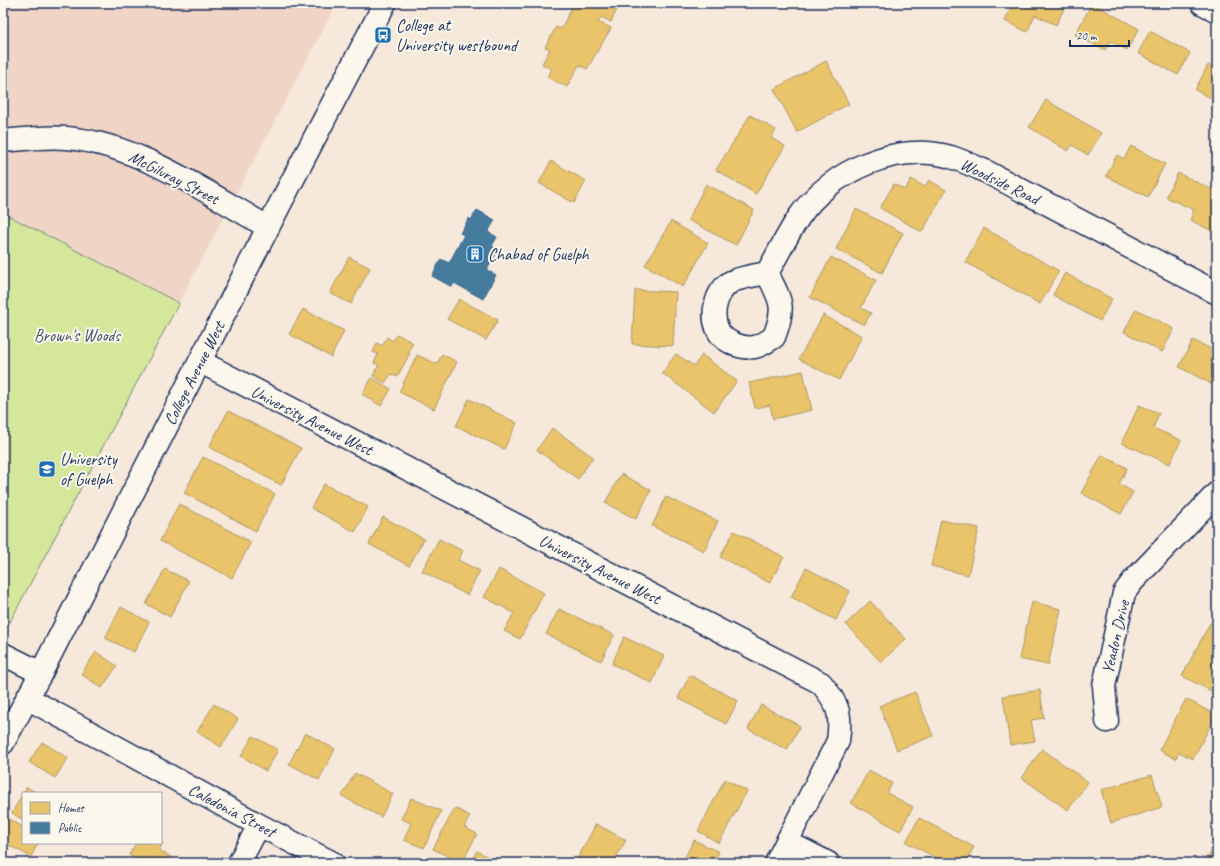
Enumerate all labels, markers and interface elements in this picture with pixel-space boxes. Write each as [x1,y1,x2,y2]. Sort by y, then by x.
place label: College at University westbound [396,15,519,56]
scale bar [1070,22,1129,48]
bus stop icon: College at University westbound [373,25,393,45]
text: 20 m [1076,28,1098,44]
street label: McGilvray Street [125,146,224,210]
street label: Woodside Road [957,153,1045,210]
building icon: Chabad of Guelph [465,244,485,264]
place label: Chabad of Guelph [488,244,590,265]
street label: College Avenue West [159,316,231,429]
park label: Brown's Woods [34,325,122,346]
street label: University Avenue West [248,381,378,461]
place label: University of Guelph [60,449,118,490]
school or university icon: University of Guelph [37,459,57,479]
street label: University Avenue West [536,530,666,610]
street label: Yeadon Drive [1097,597,1134,676]
street label: Caledonia Street [185,779,281,843]
legend [22,792,162,844]
text: Homes [58,800,85,816]
text: Public [58,820,82,836]

